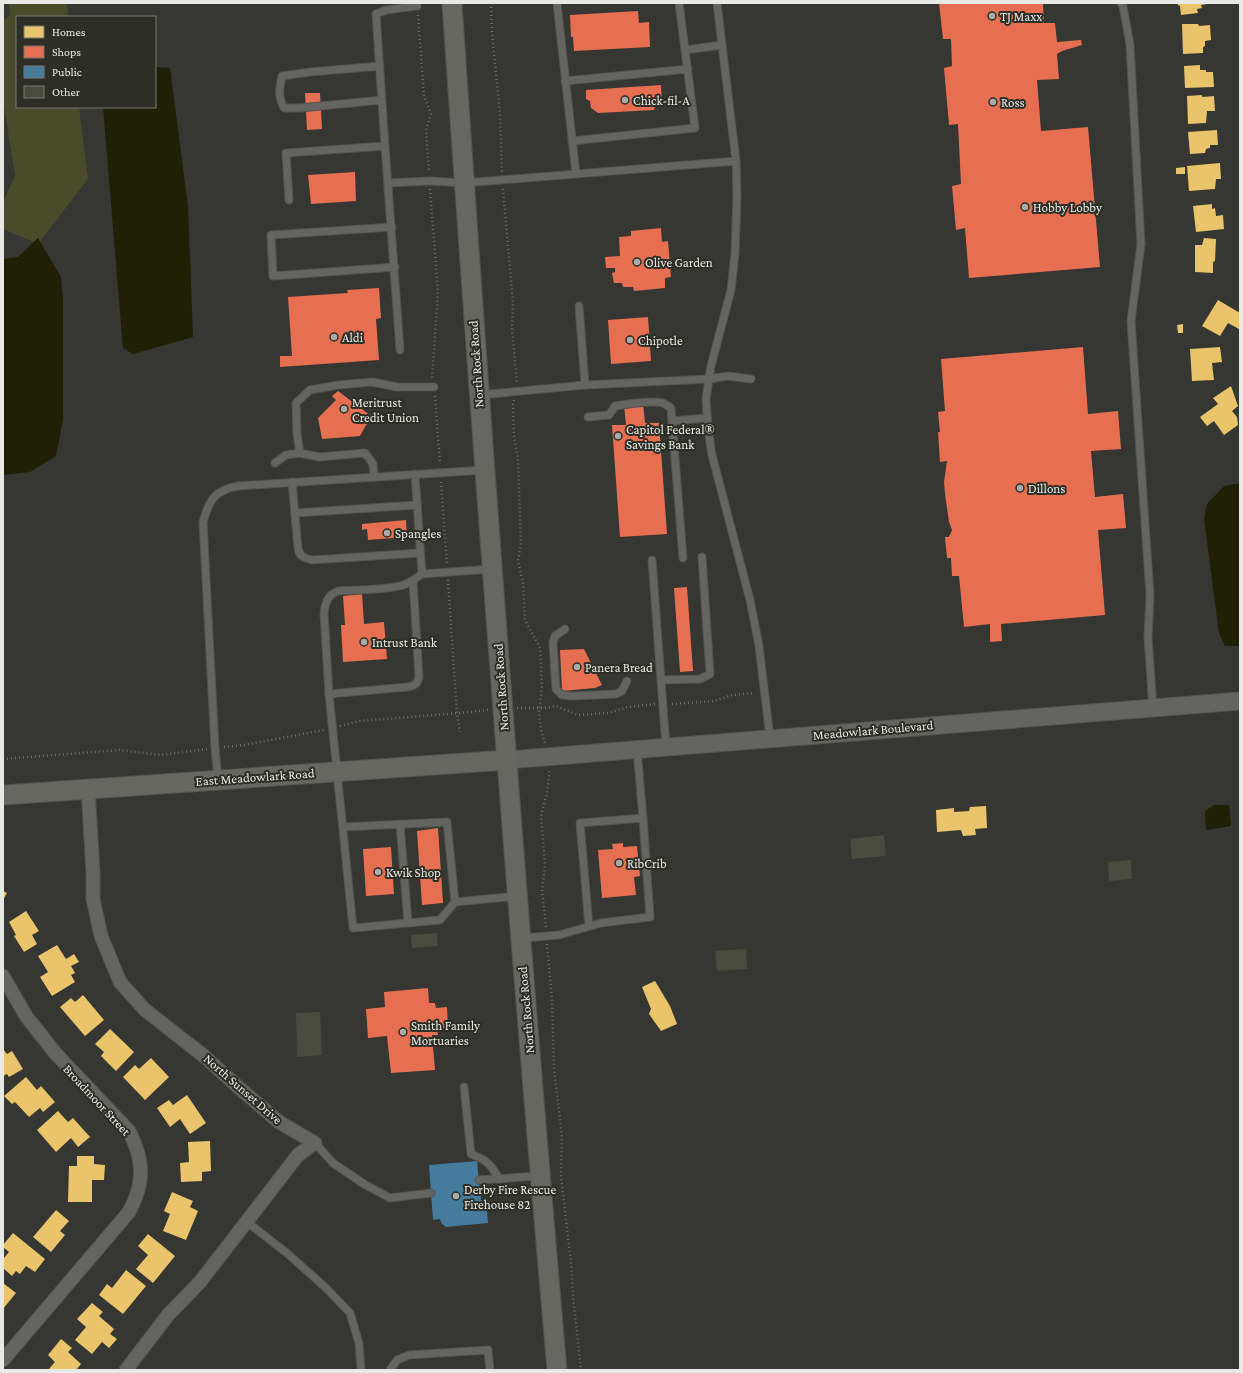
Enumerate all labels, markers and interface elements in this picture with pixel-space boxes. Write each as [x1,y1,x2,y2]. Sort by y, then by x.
place label: TJ Maxx [1000,9,1042,24]
marker: TJ Maxx [987,11,997,21]
legend [16,16,156,108]
text: Homes [52,25,86,39]
text: Shops [52,45,81,59]
text: Public [52,65,82,79]
text: Other [52,85,81,99]
place label: Chick-fil-A [633,93,690,108]
marker: Chick-fil-A [620,95,630,105]
place label: Ross [1001,95,1025,110]
marker: Ross [988,97,998,107]
place label: Hobby Lobby [1033,200,1103,215]
marker: Hobby Lobby [1020,202,1030,212]
place label: Olive Garden [645,255,713,270]
marker: Olive Garden [632,257,642,267]
street label: North Rock Road [465,320,487,408]
place label: Aldi [342,330,364,345]
marker: Aldi [329,332,339,342]
place label: Chipotle [638,333,683,348]
marker: Chipotle [625,335,635,345]
place label: Meritrust Credit Union [352,395,419,425]
marker: Meritrust Credit Union [339,404,349,414]
place label: Capitol Federal® Savings Bank [626,422,715,452]
marker: Capitol Federal® Savings Bank [613,431,623,441]
place label: Dillons [1028,481,1065,496]
marker: Dillons [1015,483,1025,493]
place label: Spangles [395,526,441,541]
marker: Spangles [382,528,392,538]
place label: Intrust Bank [372,635,438,650]
marker: Intrust Bank [359,637,369,647]
street label: North Rock Road [490,643,512,731]
place label: Panera Bread [585,660,653,675]
marker: Panera Bread [572,662,582,672]
street label: Meadowlark Boulevard [812,717,934,743]
street label: East Meadowlark Road [195,765,315,789]
place label: RibCrib [627,856,667,871]
marker: RibCrib [614,858,624,868]
place label: Kwik Shop [386,865,441,880]
marker: Kwik Shop [373,867,383,877]
street label: North Rock Road [515,966,537,1054]
place label: Smith Family Mortuaries [411,1018,481,1048]
marker: Smith Family Mortuaries [398,1027,408,1037]
street label: North Sunset Drive [201,1051,286,1127]
street label: Broadmoor Street [60,1061,134,1139]
place label: Derby Fire Rescue Firehouse 82 [464,1182,556,1212]
marker: Derby Fire Rescue Firehouse 82 [451,1191,461,1201]

